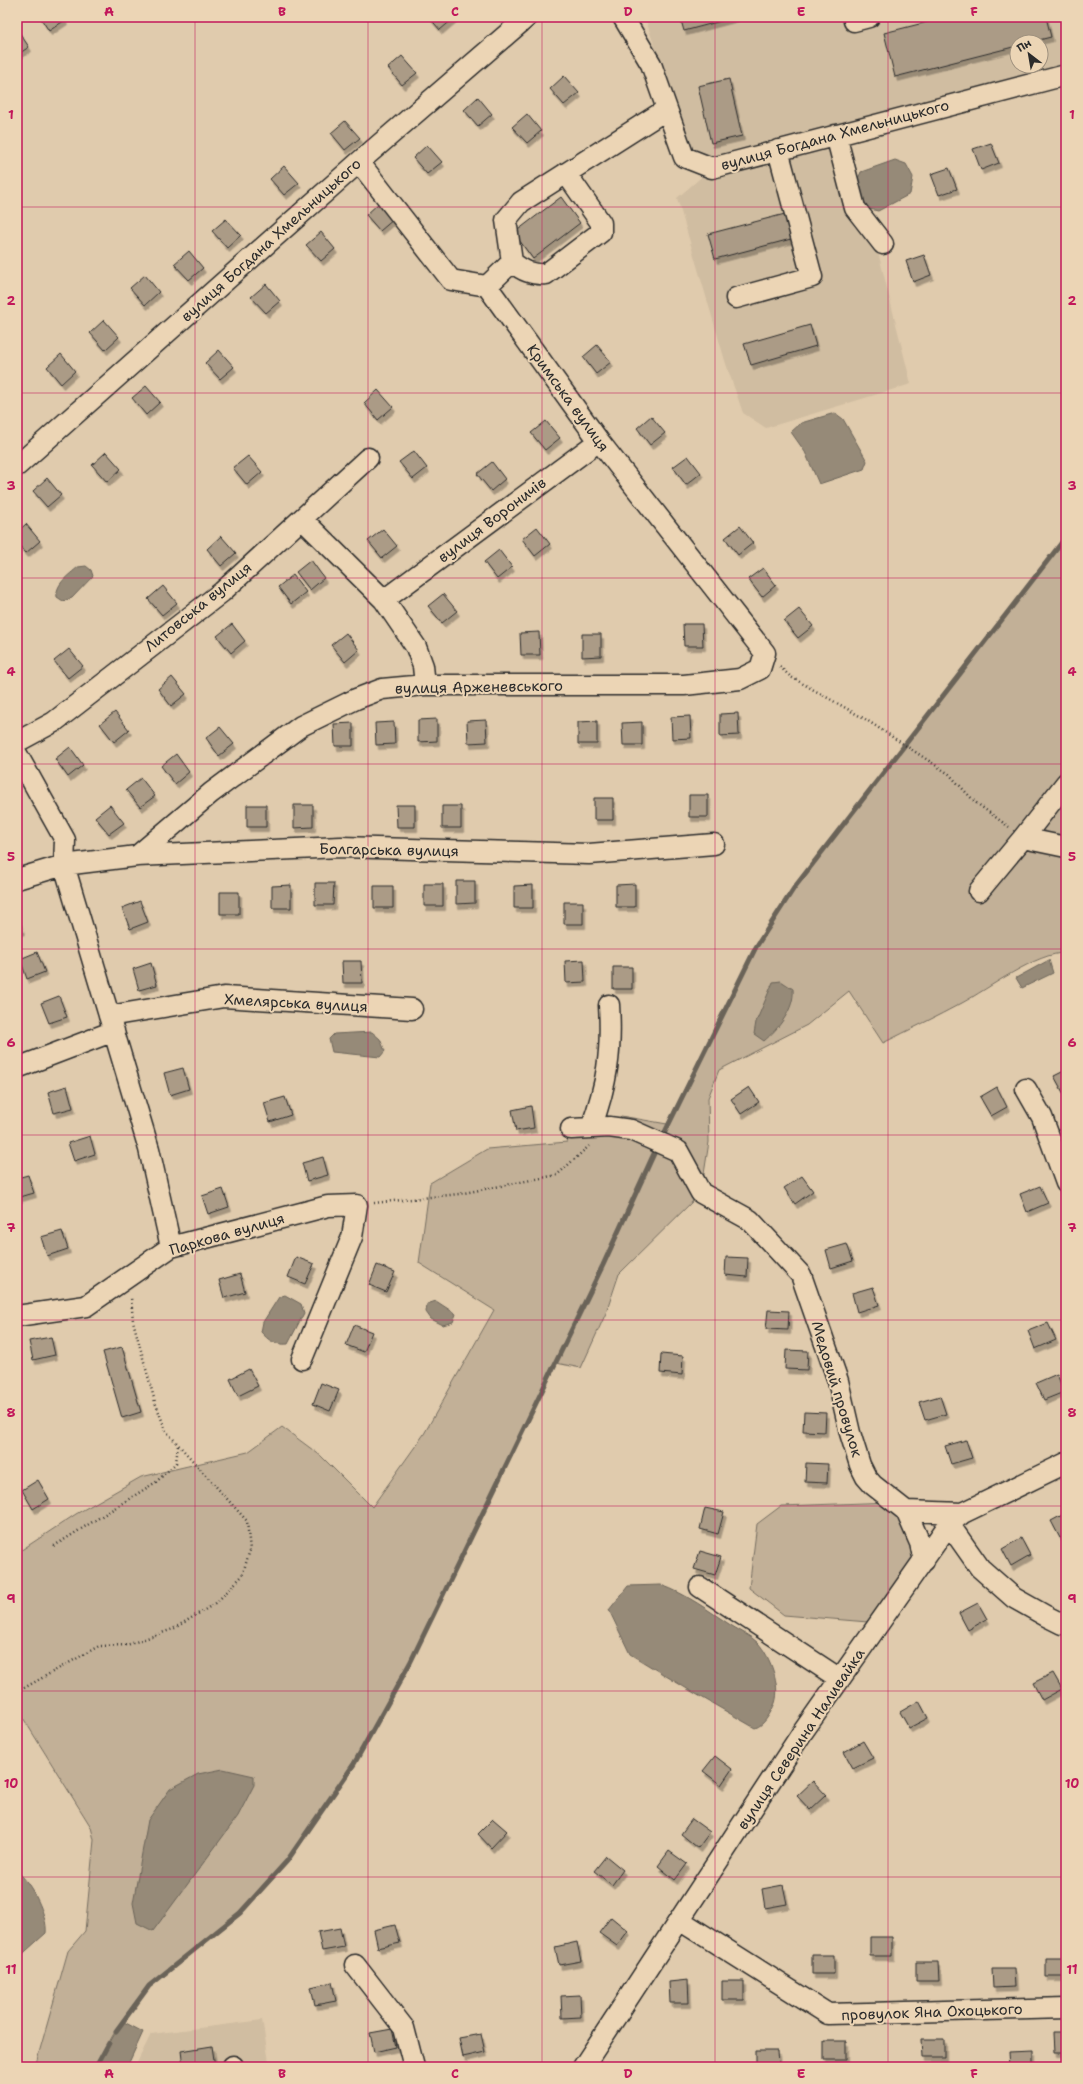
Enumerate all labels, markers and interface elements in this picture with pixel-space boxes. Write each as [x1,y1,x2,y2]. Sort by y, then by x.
text: A [104,3,114,20]
text: B [278,3,286,20]
text: C [451,3,459,20]
text: D [623,3,633,20]
text: E [797,3,806,20]
text: F [970,3,978,20]
north arrow [1009,34,1049,74]
text: Пн [1014,36,1034,56]
street label: вулиця Богдана Хмельницького [719,95,951,175]
text: 1 [8,106,14,123]
text: 1 [1069,106,1075,123]
street label: вулиця Богдана Хмельницького [177,154,365,326]
text: 2 [6,292,16,309]
text: 2 [1067,292,1077,309]
street label: Кримська вулиця [522,340,614,456]
street label: вулиця Вороничів [434,473,550,567]
text: 3 [6,477,16,494]
text: 3 [1067,477,1077,494]
street label: Литовська вулиця [140,558,256,656]
text: 4 [6,663,16,680]
text: 4 [1067,663,1077,680]
street label: вулиця Арженевського [395,676,563,698]
street label: Болгарська вулиця [319,839,459,861]
text: 5 [7,848,15,865]
text: 5 [1068,848,1076,865]
street label: Хмелярська вулиця [224,989,368,1017]
text: 6 [6,1034,16,1051]
text: 6 [1067,1034,1077,1051]
street label: Паркова вулиця [167,1208,287,1260]
text: 7 [6,1219,16,1236]
text: 7 [1067,1219,1077,1236]
street label: Медовий провулок [807,1318,867,1460]
text: 8 [6,1404,16,1421]
text: 8 [1067,1404,1077,1421]
text: 9 [6,1590,16,1607]
text: 9 [1067,1590,1077,1607]
street label: вулиця Северина Наливайка [733,1644,870,1834]
text: 10 [4,1775,18,1792]
text: 10 [1065,1775,1079,1792]
text: 11 [5,1961,17,1978]
text: 11 [1066,1961,1078,1978]
street label: провулок Яна Охоцького [841,1999,1023,2025]
text: A [104,2065,114,2082]
text: B [278,2065,286,2082]
text: C [451,2065,459,2082]
text: D [623,2065,633,2082]
text: E [797,2065,806,2082]
text: F [970,2065,978,2082]

